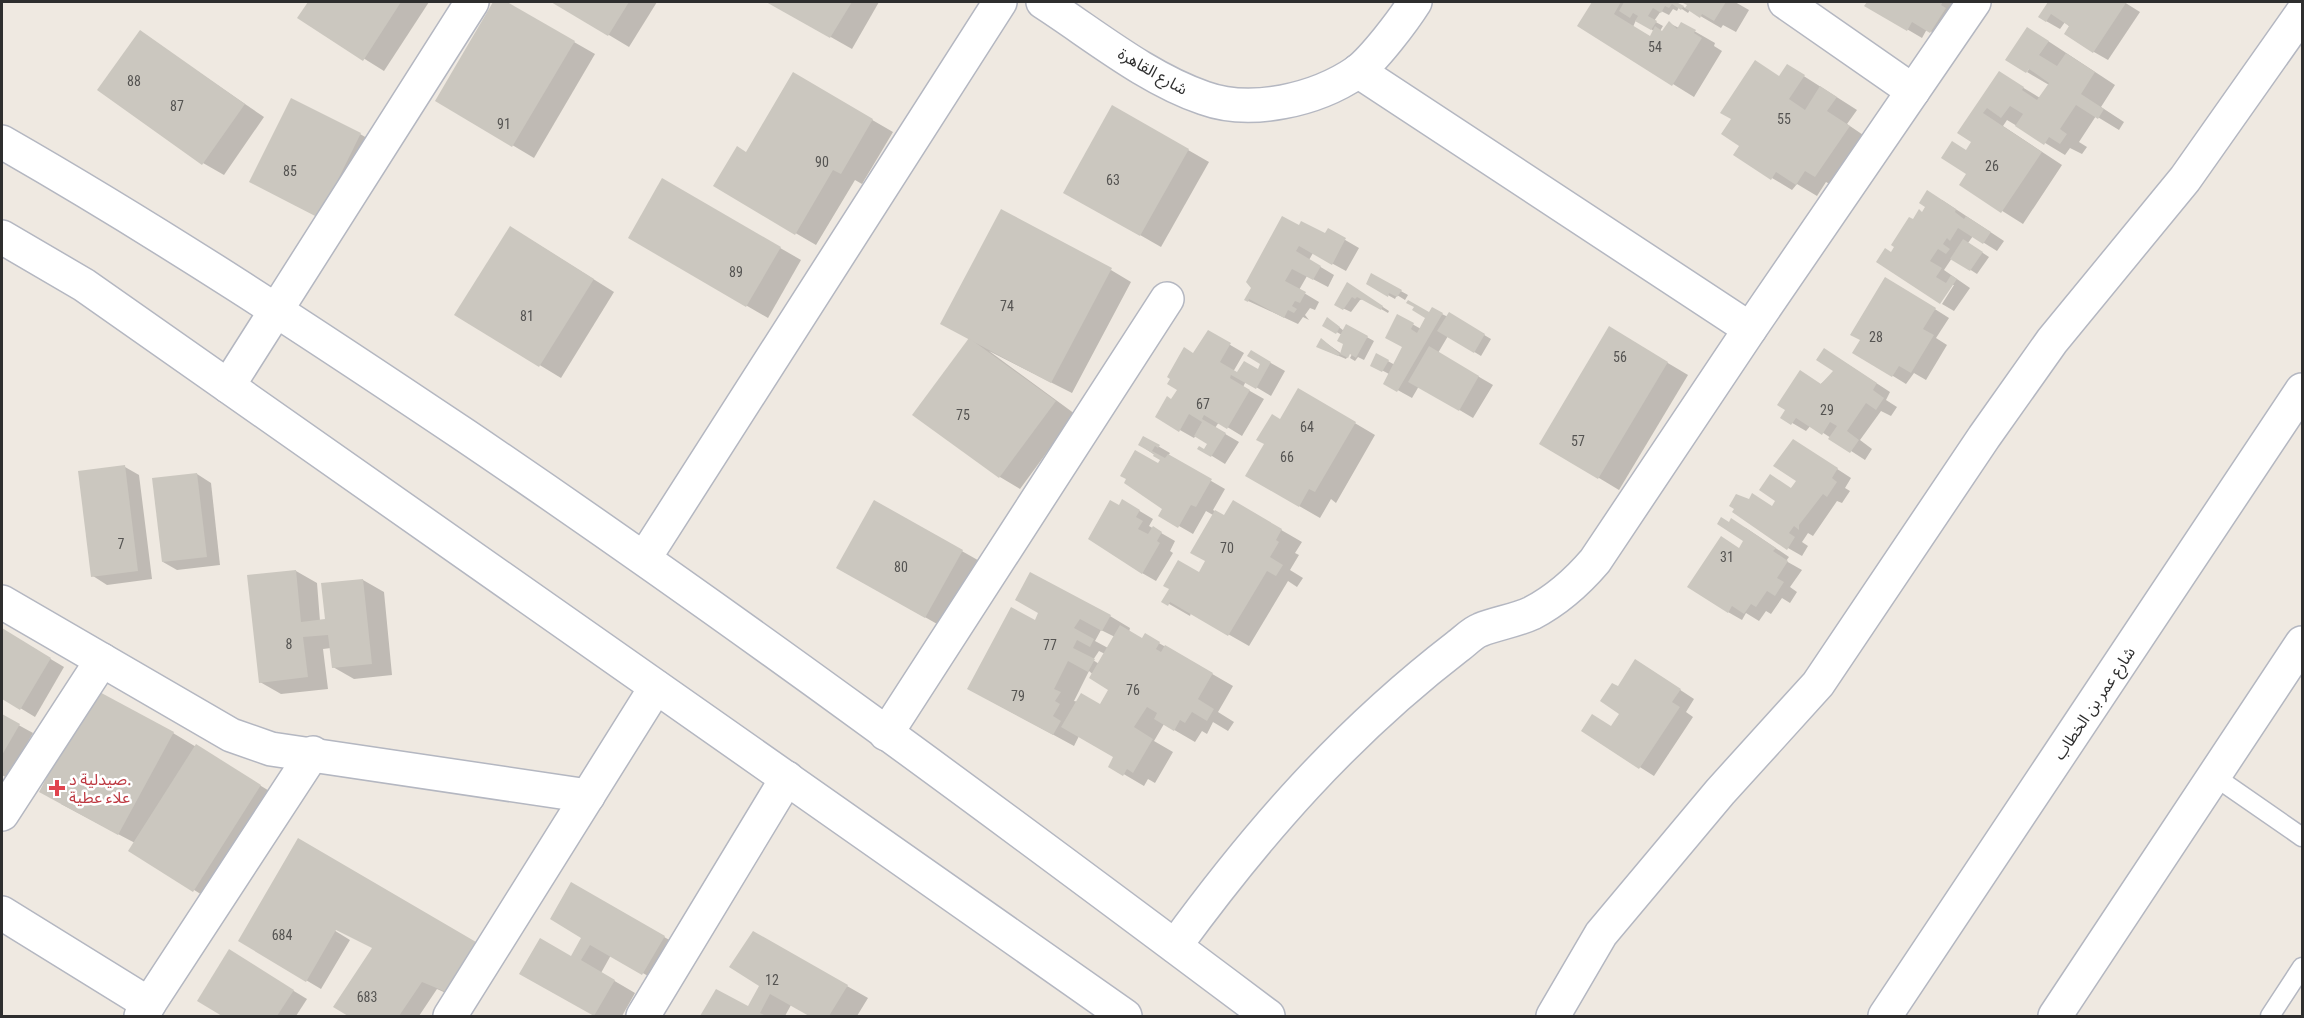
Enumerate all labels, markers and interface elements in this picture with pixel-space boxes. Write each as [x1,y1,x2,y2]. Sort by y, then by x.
house number: 54 [1648,39,1662,55]
street label: شارع القاهرة [1113,44,1191,101]
house number: 88 [127,73,141,89]
house number: 87 [170,98,184,114]
house number: 55 [1777,111,1791,127]
house number: 91 [497,116,511,132]
house number: 90 [815,154,829,170]
house number: 26 [1985,158,1999,174]
house number: 85 [283,163,297,179]
house number: 63 [1106,172,1120,188]
house number: 89 [729,264,743,280]
house number: 74 [1000,298,1014,314]
house number: 81 [520,308,534,324]
house number: 28 [1869,329,1883,345]
house number: 56 [1613,349,1627,365]
house number: 67 [1196,396,1210,412]
house number: 29 [1820,402,1834,418]
house number: 75 [956,407,970,423]
house number: 64 [1300,419,1314,435]
house number: 57 [1571,433,1585,449]
house number: 66 [1280,449,1294,465]
house number: 7 [118,536,125,552]
house number: 70 [1220,540,1234,556]
house number: 31 [1720,549,1734,565]
house number: 80 [894,559,908,575]
house number: 8 [286,636,293,652]
house number: 77 [1043,637,1057,653]
street label: شارع عمر بن الخطاب [2050,643,2142,765]
house number: 76 [1126,682,1140,698]
house number: 79 [1011,688,1025,704]
place label: صيدلية د. علاء عطية [69,770,131,807]
marker: صيدلية د. علاء عطية [50,781,64,795]
house number: 684 [272,927,292,943]
house number: 12 [765,972,779,988]
house number: 683 [357,989,377,1005]

